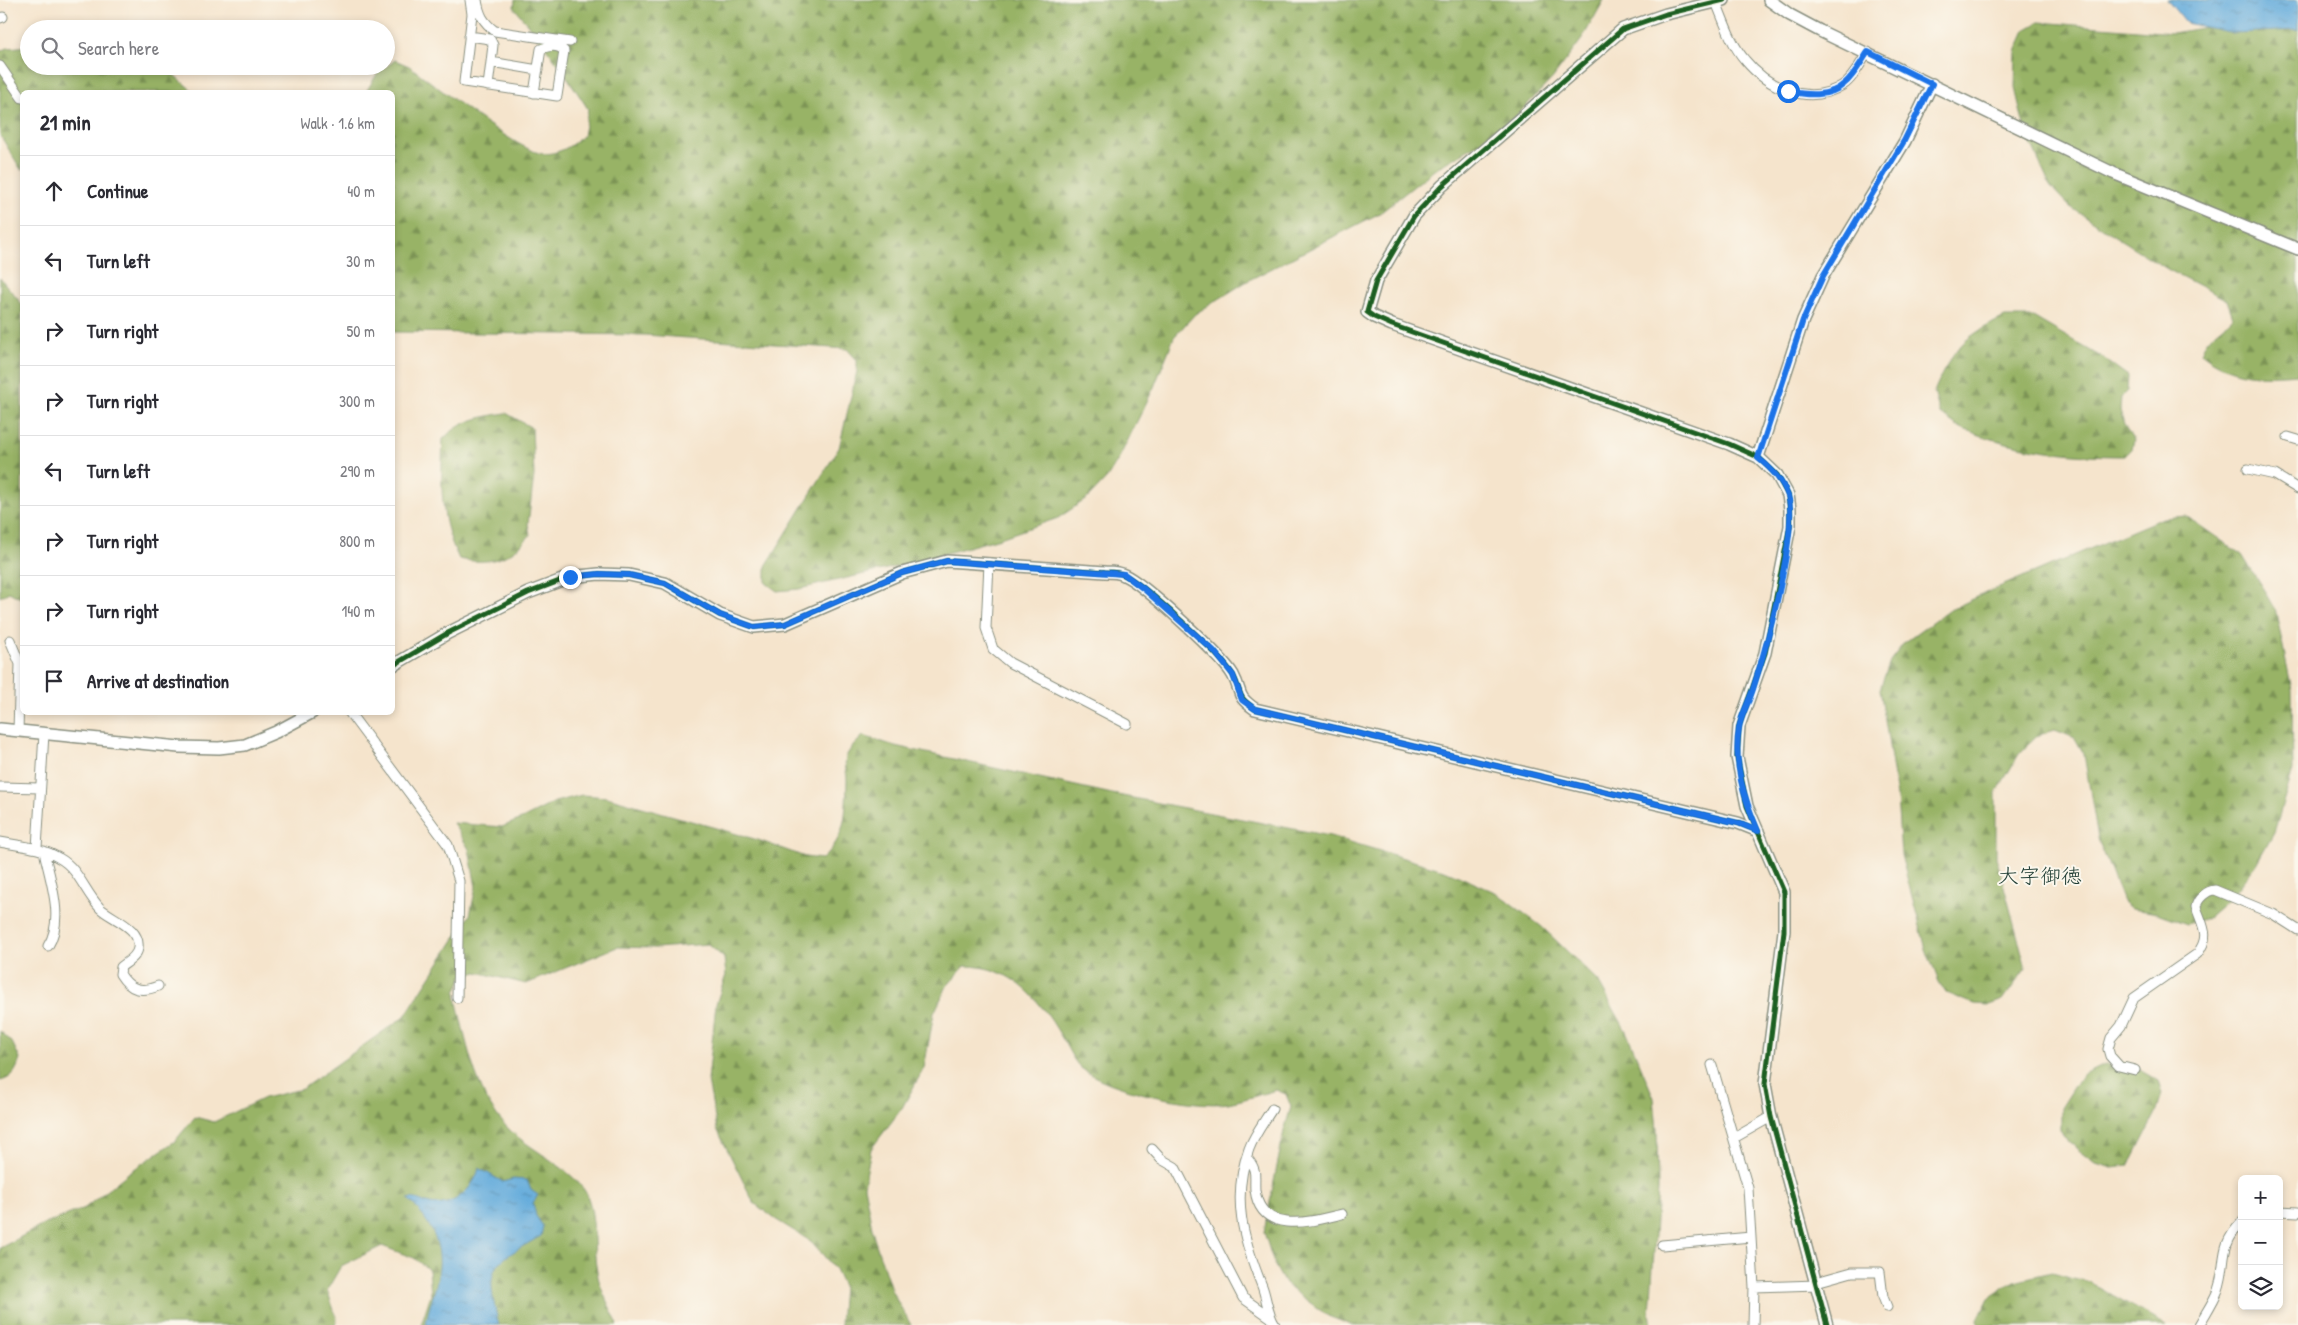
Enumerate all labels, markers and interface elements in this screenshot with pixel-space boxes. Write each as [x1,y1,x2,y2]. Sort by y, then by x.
search box [20,20,395,75]
icon: search [38,34,66,62]
text: Search here [78,35,159,61]
route start [1777,80,1800,103]
text: 21 min [40,108,91,137]
text: Walk · 1.6 km [301,112,375,134]
icon: ahead [40,177,68,205]
text: Continue [87,178,148,204]
text: 40 m [347,180,375,202]
icon: left [40,247,68,275]
text: Turn left [87,248,150,274]
text: 30 m [346,250,375,272]
icon: right [40,317,68,345]
text: Turn right [87,318,158,344]
text: 50 m [347,320,375,342]
icon: right [40,387,68,415]
text: Turn right [87,388,158,414]
text: 300 m [339,390,375,412]
icon: left [40,457,68,485]
text: Turn left [87,458,150,484]
text: 290 m [340,460,375,482]
icon: right [40,527,68,555]
text: Turn right [87,528,158,554]
text: 800 m [339,530,375,552]
route end [559,566,582,589]
icon: right [40,597,68,625]
text: Turn right [87,598,158,624]
text: 140 m [341,600,375,622]
icon: arrive [40,667,68,695]
text: Arrive at destination [87,668,229,694]
district label: 大字御徳 [1998,861,2082,890]
map controls [2238,1175,2283,1310]
button: + [2238,1175,2283,1220]
button: − [2238,1220,2283,1265]
button: layers [2238,1265,2283,1310]

